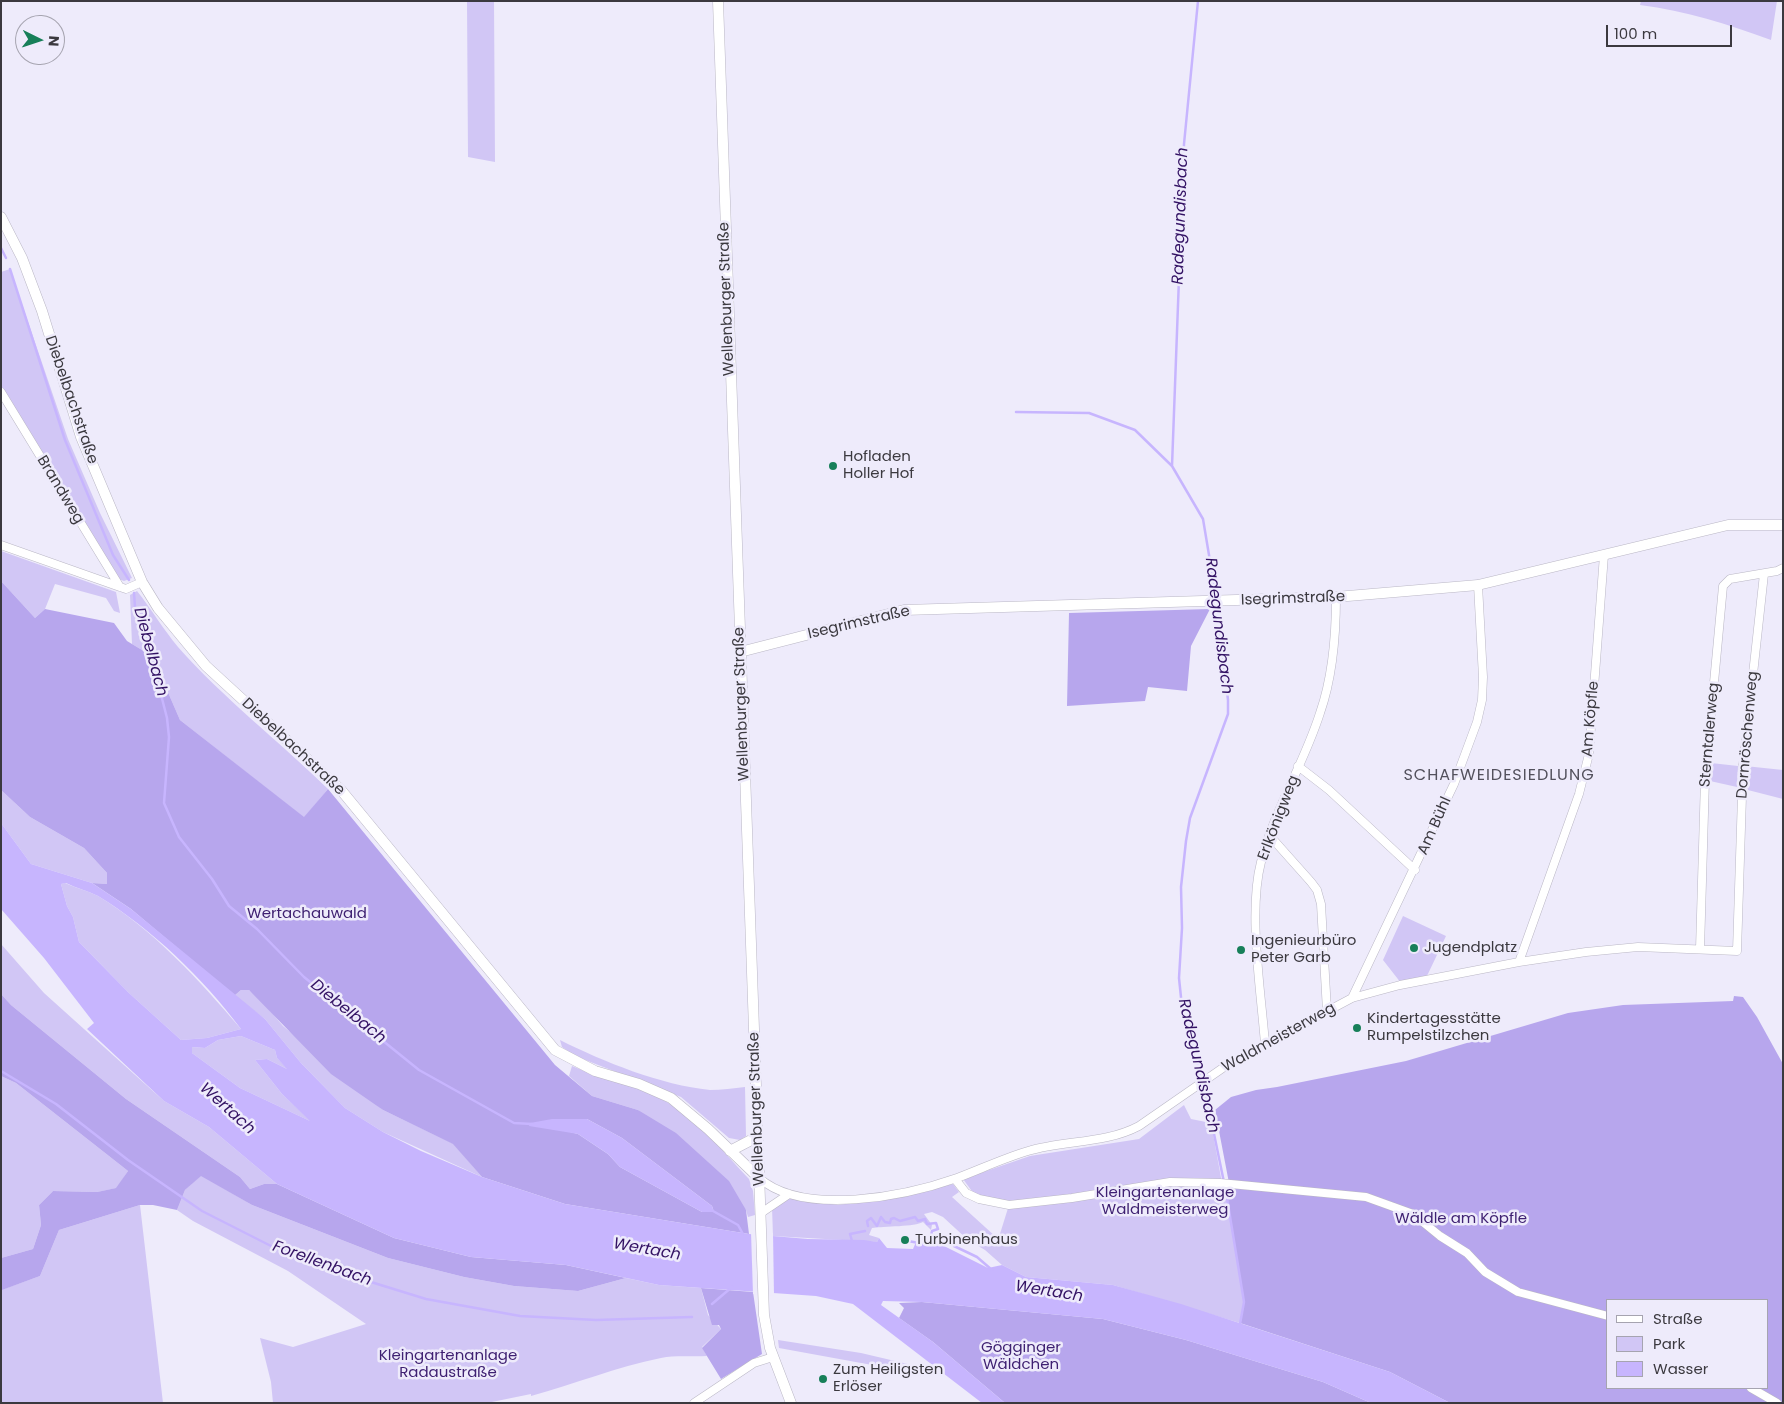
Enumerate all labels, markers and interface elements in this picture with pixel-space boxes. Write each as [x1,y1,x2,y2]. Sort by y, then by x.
north arrow [15,15,65,65]
scale bar [1609,15,1735,47]
text: 100 m [1614,23,1657,44]
text: N [44,35,64,47]
water label: Radegundisbach [1169,147,1193,285]
street label: Wellenburger Straße [715,222,739,376]
street label: Diebelbachstraße [41,334,101,466]
place label: Hofladen Holler Hof [843,448,914,483]
street label: Brandweg [33,453,87,527]
marker: Hofladen Holler Hof [827,460,839,472]
water label: Radegundisbach [1200,557,1236,695]
street label: Isegrimstraße [1241,588,1345,610]
street label: Isegrimstraße [806,603,912,643]
water label: Diebelbach [129,605,171,699]
street label: Wellenburger Straße [730,627,754,781]
street label: Dornröschenweg [1733,671,1763,799]
street label: Am Köpfle [1579,680,1603,758]
street label: Sterntalerweg [1696,682,1724,788]
street label: Diebelbachstraße [238,695,348,799]
district label: SCHAFWEIDESIEDLUNG [1401,766,1597,786]
street label: Erlkönigweg [1255,773,1303,863]
street label: Am Bühl [1414,794,1456,858]
park label: Wertachauwald [247,905,367,923]
place label: Ingenieurbüro Peter Garb [1251,932,1356,967]
place label: Jugendplatz [1424,939,1517,957]
marker: Jugendplatz [1408,942,1420,954]
marker: Ingenieurbüro Peter Garb [1235,944,1247,956]
water label: Diebelbach [306,976,390,1048]
water label: Radegundisbach [1173,997,1223,1135]
street label: Waldmeisterweg [1219,999,1339,1077]
place label: Kindertagesstätte Rumpelstilzchen [1367,1010,1501,1045]
marker: Kindertagesstätte Rumpelstilzchen [1351,1022,1363,1034]
street label: Wellenburger Straße [745,1032,769,1186]
water label: Wertach [195,1079,259,1139]
park label: Kleingartenanlage Waldmeisterweg [1096,1184,1234,1219]
park label: Wäldle am Köpfle [1395,1210,1527,1228]
place label: Turbinenhaus [915,1231,1018,1249]
marker: Turbinenhaus [899,1234,911,1246]
water label: Wertach [612,1235,682,1265]
water label: Forellenbach [270,1237,374,1291]
water label: Wertach [1014,1277,1084,1307]
legend [1606,1299,1769,1389]
text: Straße [1653,1308,1703,1329]
text: Park [1653,1333,1685,1354]
park label: Gögginger Wäldchen [981,1339,1061,1374]
park label: Kleingartenanlage Radaustraße [379,1347,517,1382]
text: Wasser [1653,1358,1708,1379]
place label: Zum Heiligsten Erlöser [833,1361,943,1396]
marker: Zum Heiligsten Erlöser [817,1373,829,1385]

